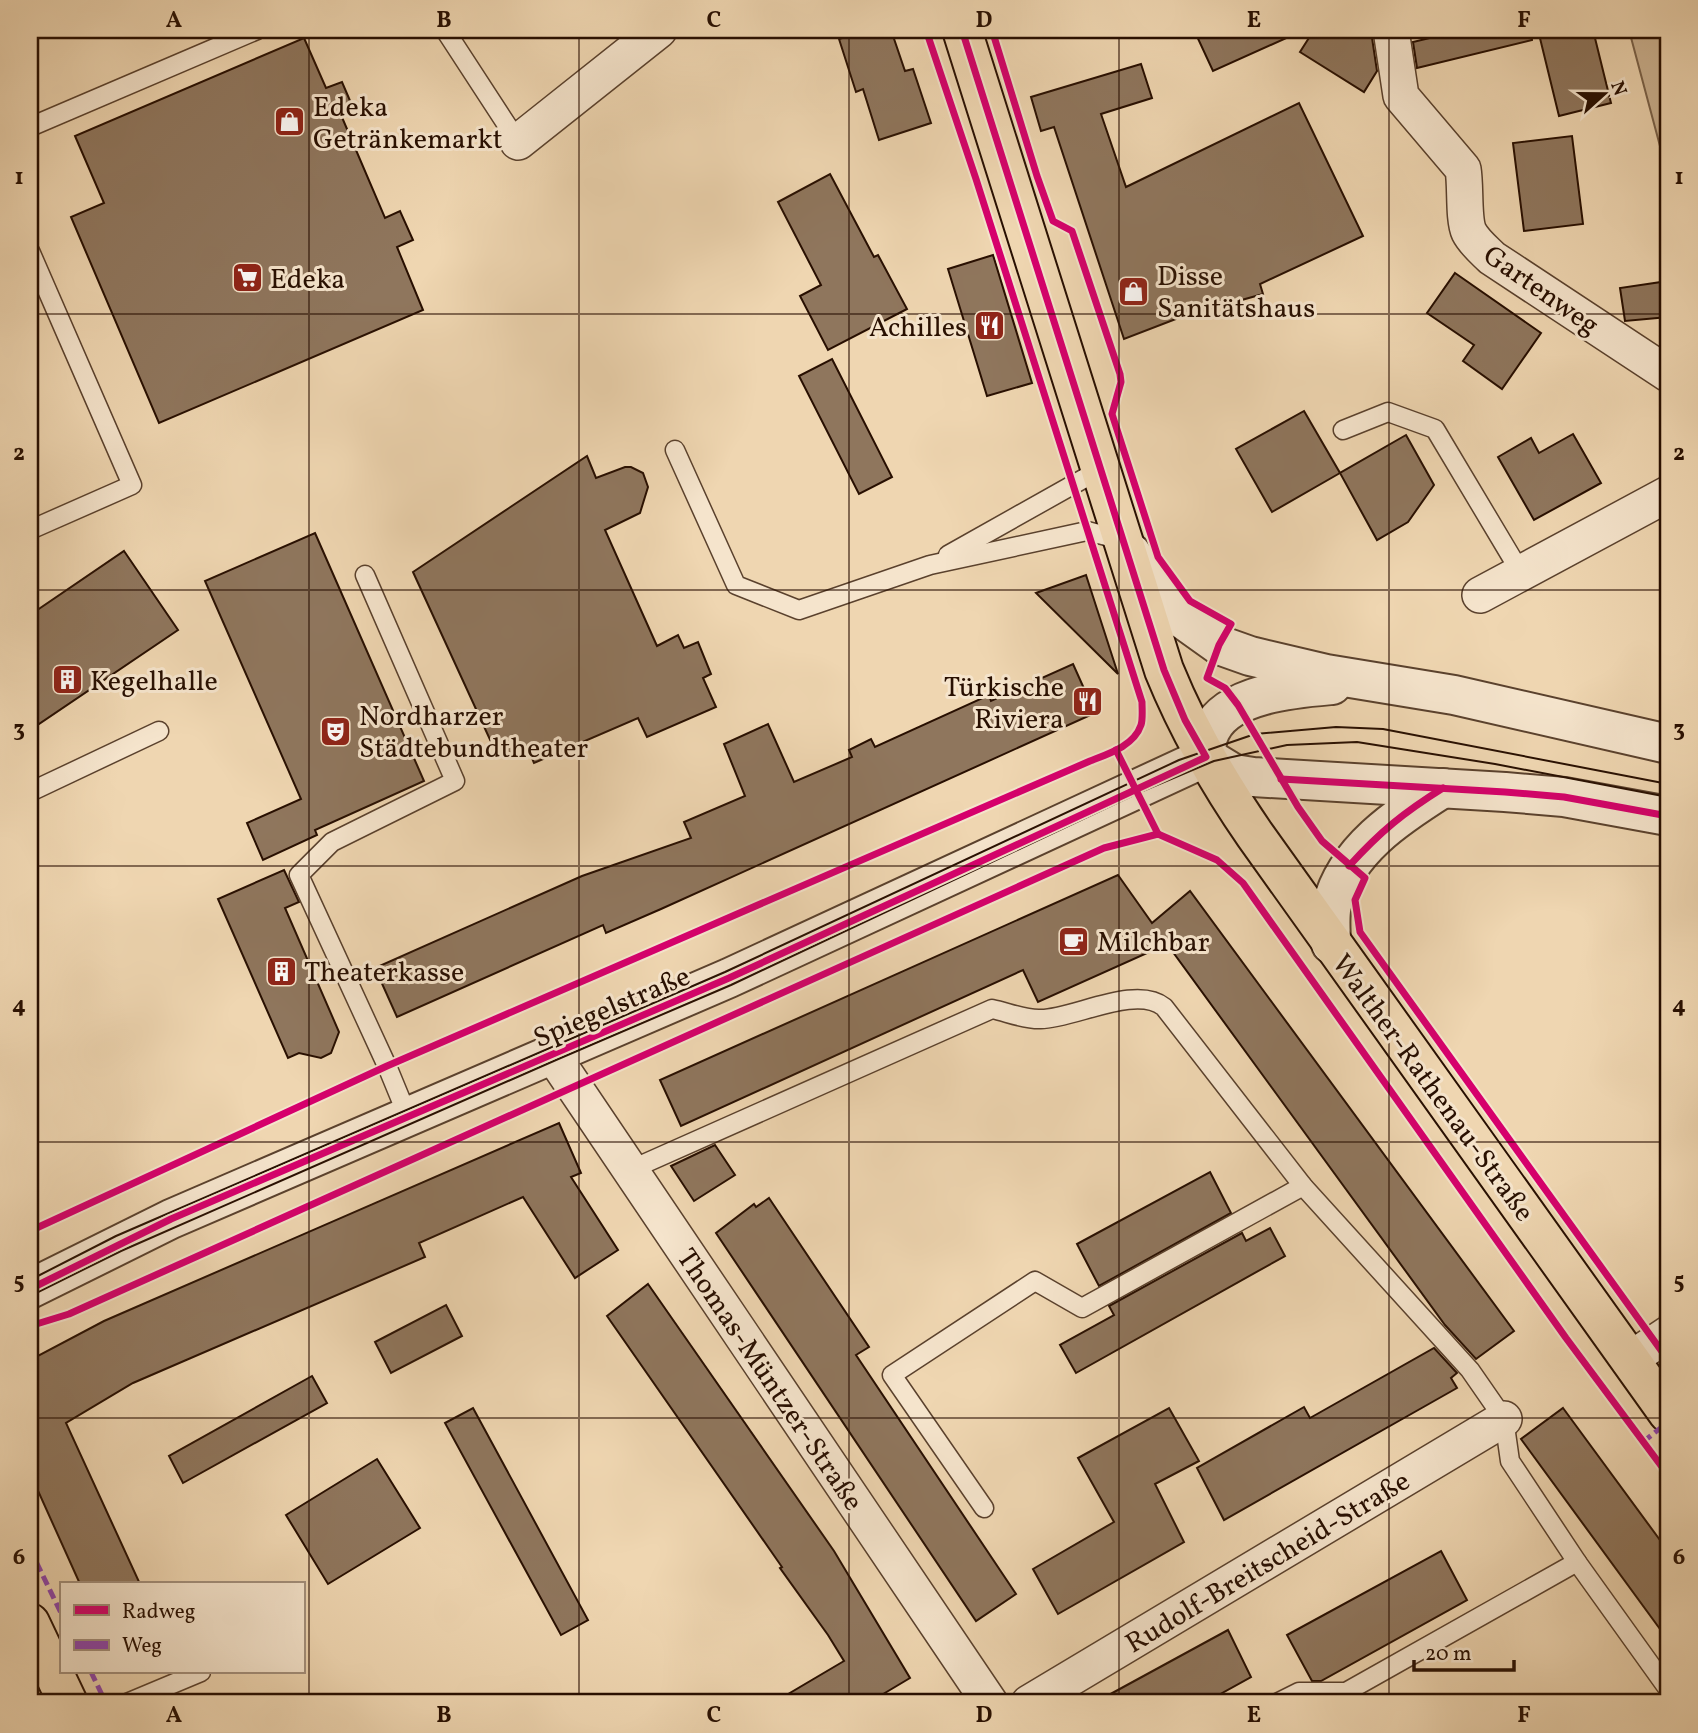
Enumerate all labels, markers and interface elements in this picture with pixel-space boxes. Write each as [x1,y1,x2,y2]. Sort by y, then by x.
text: A [166,5,182,37]
text: B [436,5,452,37]
text: C [707,5,721,37]
text: D [976,5,993,37]
text: E [1247,5,1261,37]
text: F [1517,5,1531,37]
north arrow [1568,60,1638,130]
text: N [1603,78,1633,100]
place label: Edeka Getränkemarkt [313,89,503,160]
shop icon: Edeka Getränkemarkt [273,105,307,139]
text: 1 [14,162,24,194]
text: 1 [1674,162,1684,194]
street label: Gartenweg [1475,237,1606,345]
place label: Disse Sanitätshaus [1157,258,1315,329]
supermarket icon: Edeka [230,261,264,295]
place label: Edeka [270,261,345,300]
shop icon: Disse Sanitätshaus [1117,274,1151,308]
place label: Achilles [869,309,967,348]
restaurant icon: Achilles [973,309,1007,343]
text: 2 [13,438,25,470]
text: 2 [1673,438,1685,470]
building icon: Kegelhalle [50,663,84,697]
place label: Kegelhalle [90,663,218,702]
place label: Türkische Riviera [944,669,1064,740]
restaurant icon: Türkische Riviera [1070,685,1104,719]
place label: Nordharzer Städtebundtheater [359,698,589,769]
text: 3 [13,714,25,746]
theatre icon: Nordharzer Städtebundtheater [319,714,353,748]
text: 3 [1673,714,1685,746]
cafe icon: Milchbar [1057,924,1091,958]
place label: Milchbar [1097,924,1210,963]
street label: Walther-Rathenau-Straße [1321,947,1543,1230]
building icon: Theaterkasse [264,954,298,988]
place label: Theaterkasse [304,954,464,993]
street label: Spiegelstraße [528,958,696,1059]
text: 4 [12,990,26,1022]
text: 4 [1672,990,1686,1022]
street label: Thomas-Müntzer-Straße [666,1241,871,1519]
text: 5 [13,1266,25,1298]
text: 5 [1673,1266,1685,1298]
street label: Rudolf-Breitscheid-Straße [1119,1463,1418,1664]
text: 6 [13,1542,25,1574]
text: 6 [1673,1542,1685,1574]
legend [60,1582,304,1674]
text: Radweg [122,1598,195,1627]
scale bar [1414,1628,1514,1672]
text: Weg [122,1632,162,1661]
text: 20 m [1425,1640,1471,1669]
text: A [166,1700,182,1732]
text: B [436,1700,452,1732]
text: C [707,1700,721,1732]
text: D [976,1700,993,1732]
text: E [1247,1700,1261,1732]
text: F [1517,1700,1531,1732]

